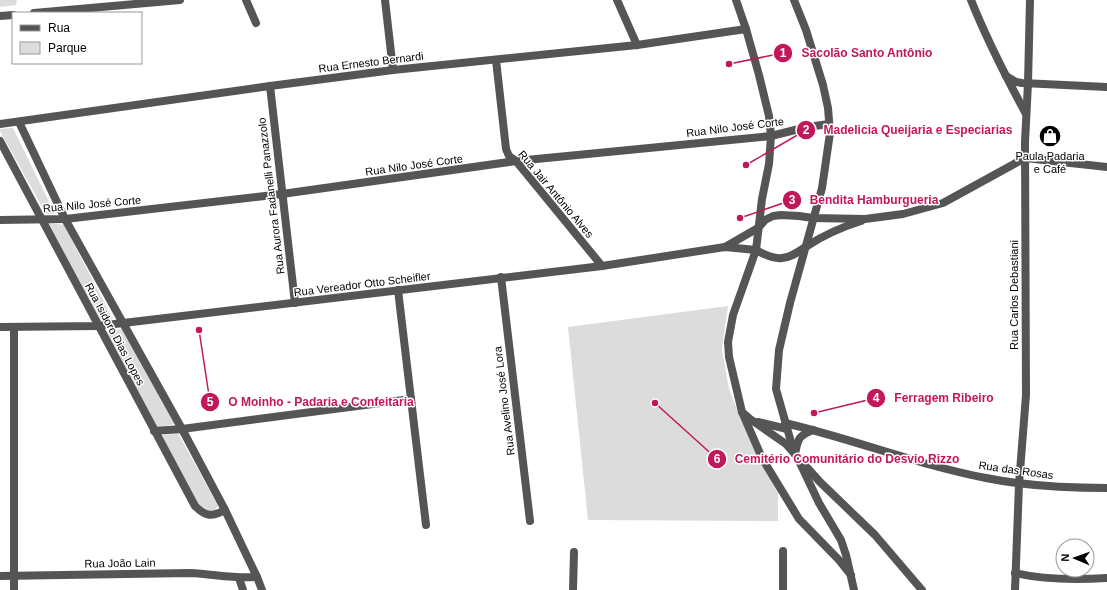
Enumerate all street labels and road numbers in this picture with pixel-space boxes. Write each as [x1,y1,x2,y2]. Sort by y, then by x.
street label: Rua Ernesto Bernardi [318,50,424,74]
street label: Rua Nilo José Corte [685,115,785,139]
street label: Rua Aurora Fadanelli Panazzolo [255,117,287,275]
street label: Rua Jair Antônio Alves [516,148,596,240]
street label: Rua Nilo José Corte [364,152,464,178]
street label: Rua Nilo José Corte [42,194,142,214]
street label: Rua Carlos Debastiani [1008,240,1020,350]
street label: Rua Vereador Otto Scheifler [293,270,431,298]
street label: Rua Isidoro Dias Lopes [83,281,147,388]
street label: Rua Avelino José Lora [491,345,517,456]
street label: Rua das Rosas [978,459,1055,481]
street label: Rua João Lain [84,556,156,570]

